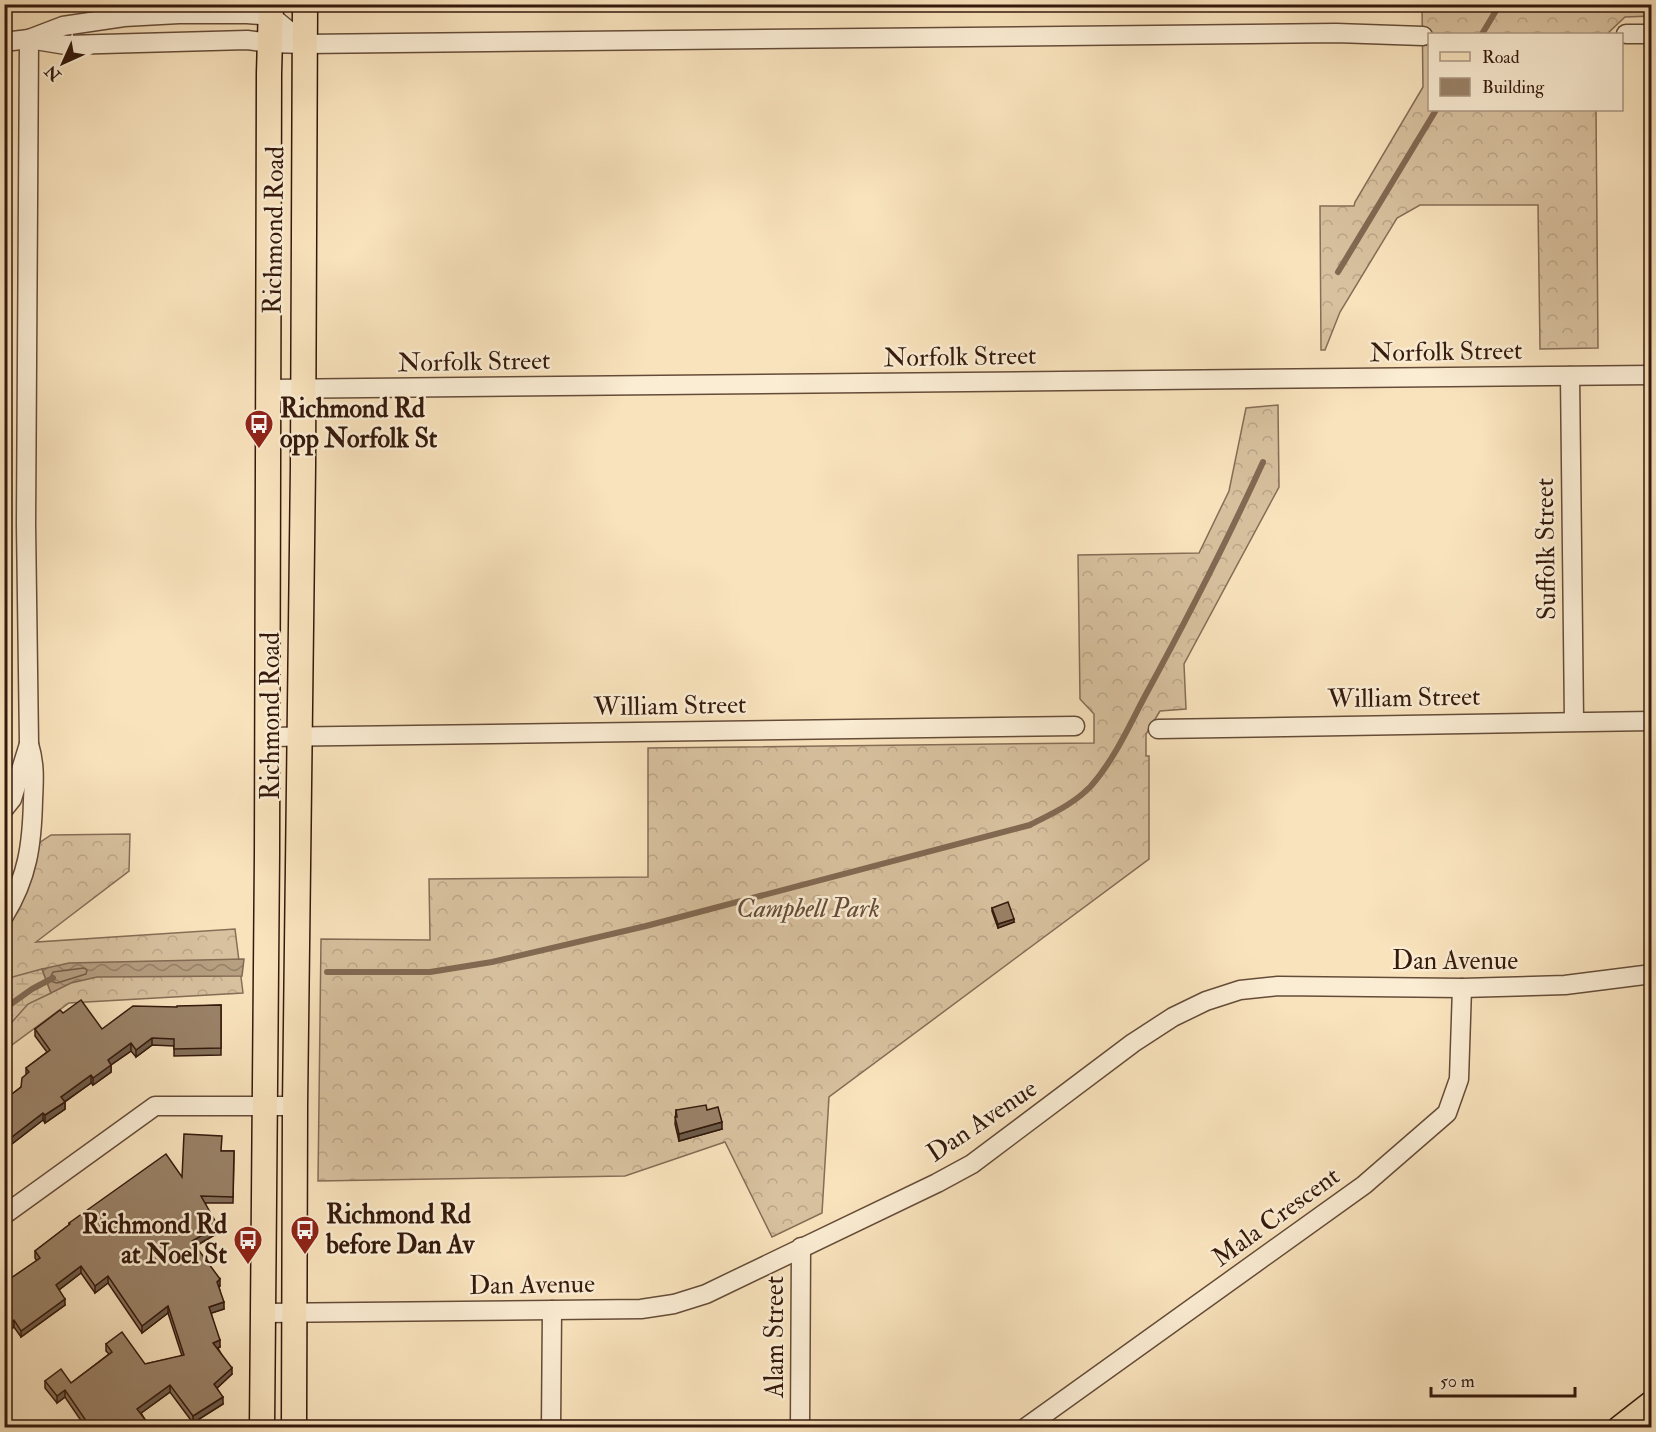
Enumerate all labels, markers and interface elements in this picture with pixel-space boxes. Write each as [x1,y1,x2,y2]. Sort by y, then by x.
north arrow [33,33,93,93]
legend [1428,33,1623,111]
text: Road [1482,46,1520,69]
text: N [40,60,66,86]
text: Building [1482,76,1545,99]
street label: Richmond Road [257,146,291,314]
street label: Norfolk Street [1369,335,1523,369]
street label: Norfolk Street [883,340,1037,374]
street label: Norfolk Street [397,345,551,379]
place label: Richmond Rd opp Norfolk St [280,393,438,456]
bus stop icon: Richmond Rd opp Norfolk St [243,408,275,450]
street label: Suffolk Street [1529,478,1563,620]
street label: Richmond Road [255,632,287,800]
street label: William Street [1326,681,1481,715]
street label: William Street [592,689,747,723]
park label: Campbell Park [736,893,880,925]
street label: Dan Avenue [1392,945,1518,977]
street label: Dan Avenue [921,1072,1043,1169]
street label: Mala Crescent [1206,1160,1346,1274]
place label: Richmond Rd before Dan Av [325,1199,476,1261]
place label: Richmond Rd at Noel St [82,1209,228,1271]
bus stop icon: Richmond Rd before Dan Av [289,1214,321,1256]
bus stop icon: Richmond Rd at Noel St [232,1224,264,1266]
street label: Dan Avenue [469,1268,595,1302]
street label: Alam Street [759,1276,791,1399]
scale bar [1431,1360,1575,1398]
text: 50 m [1440,1370,1475,1393]

